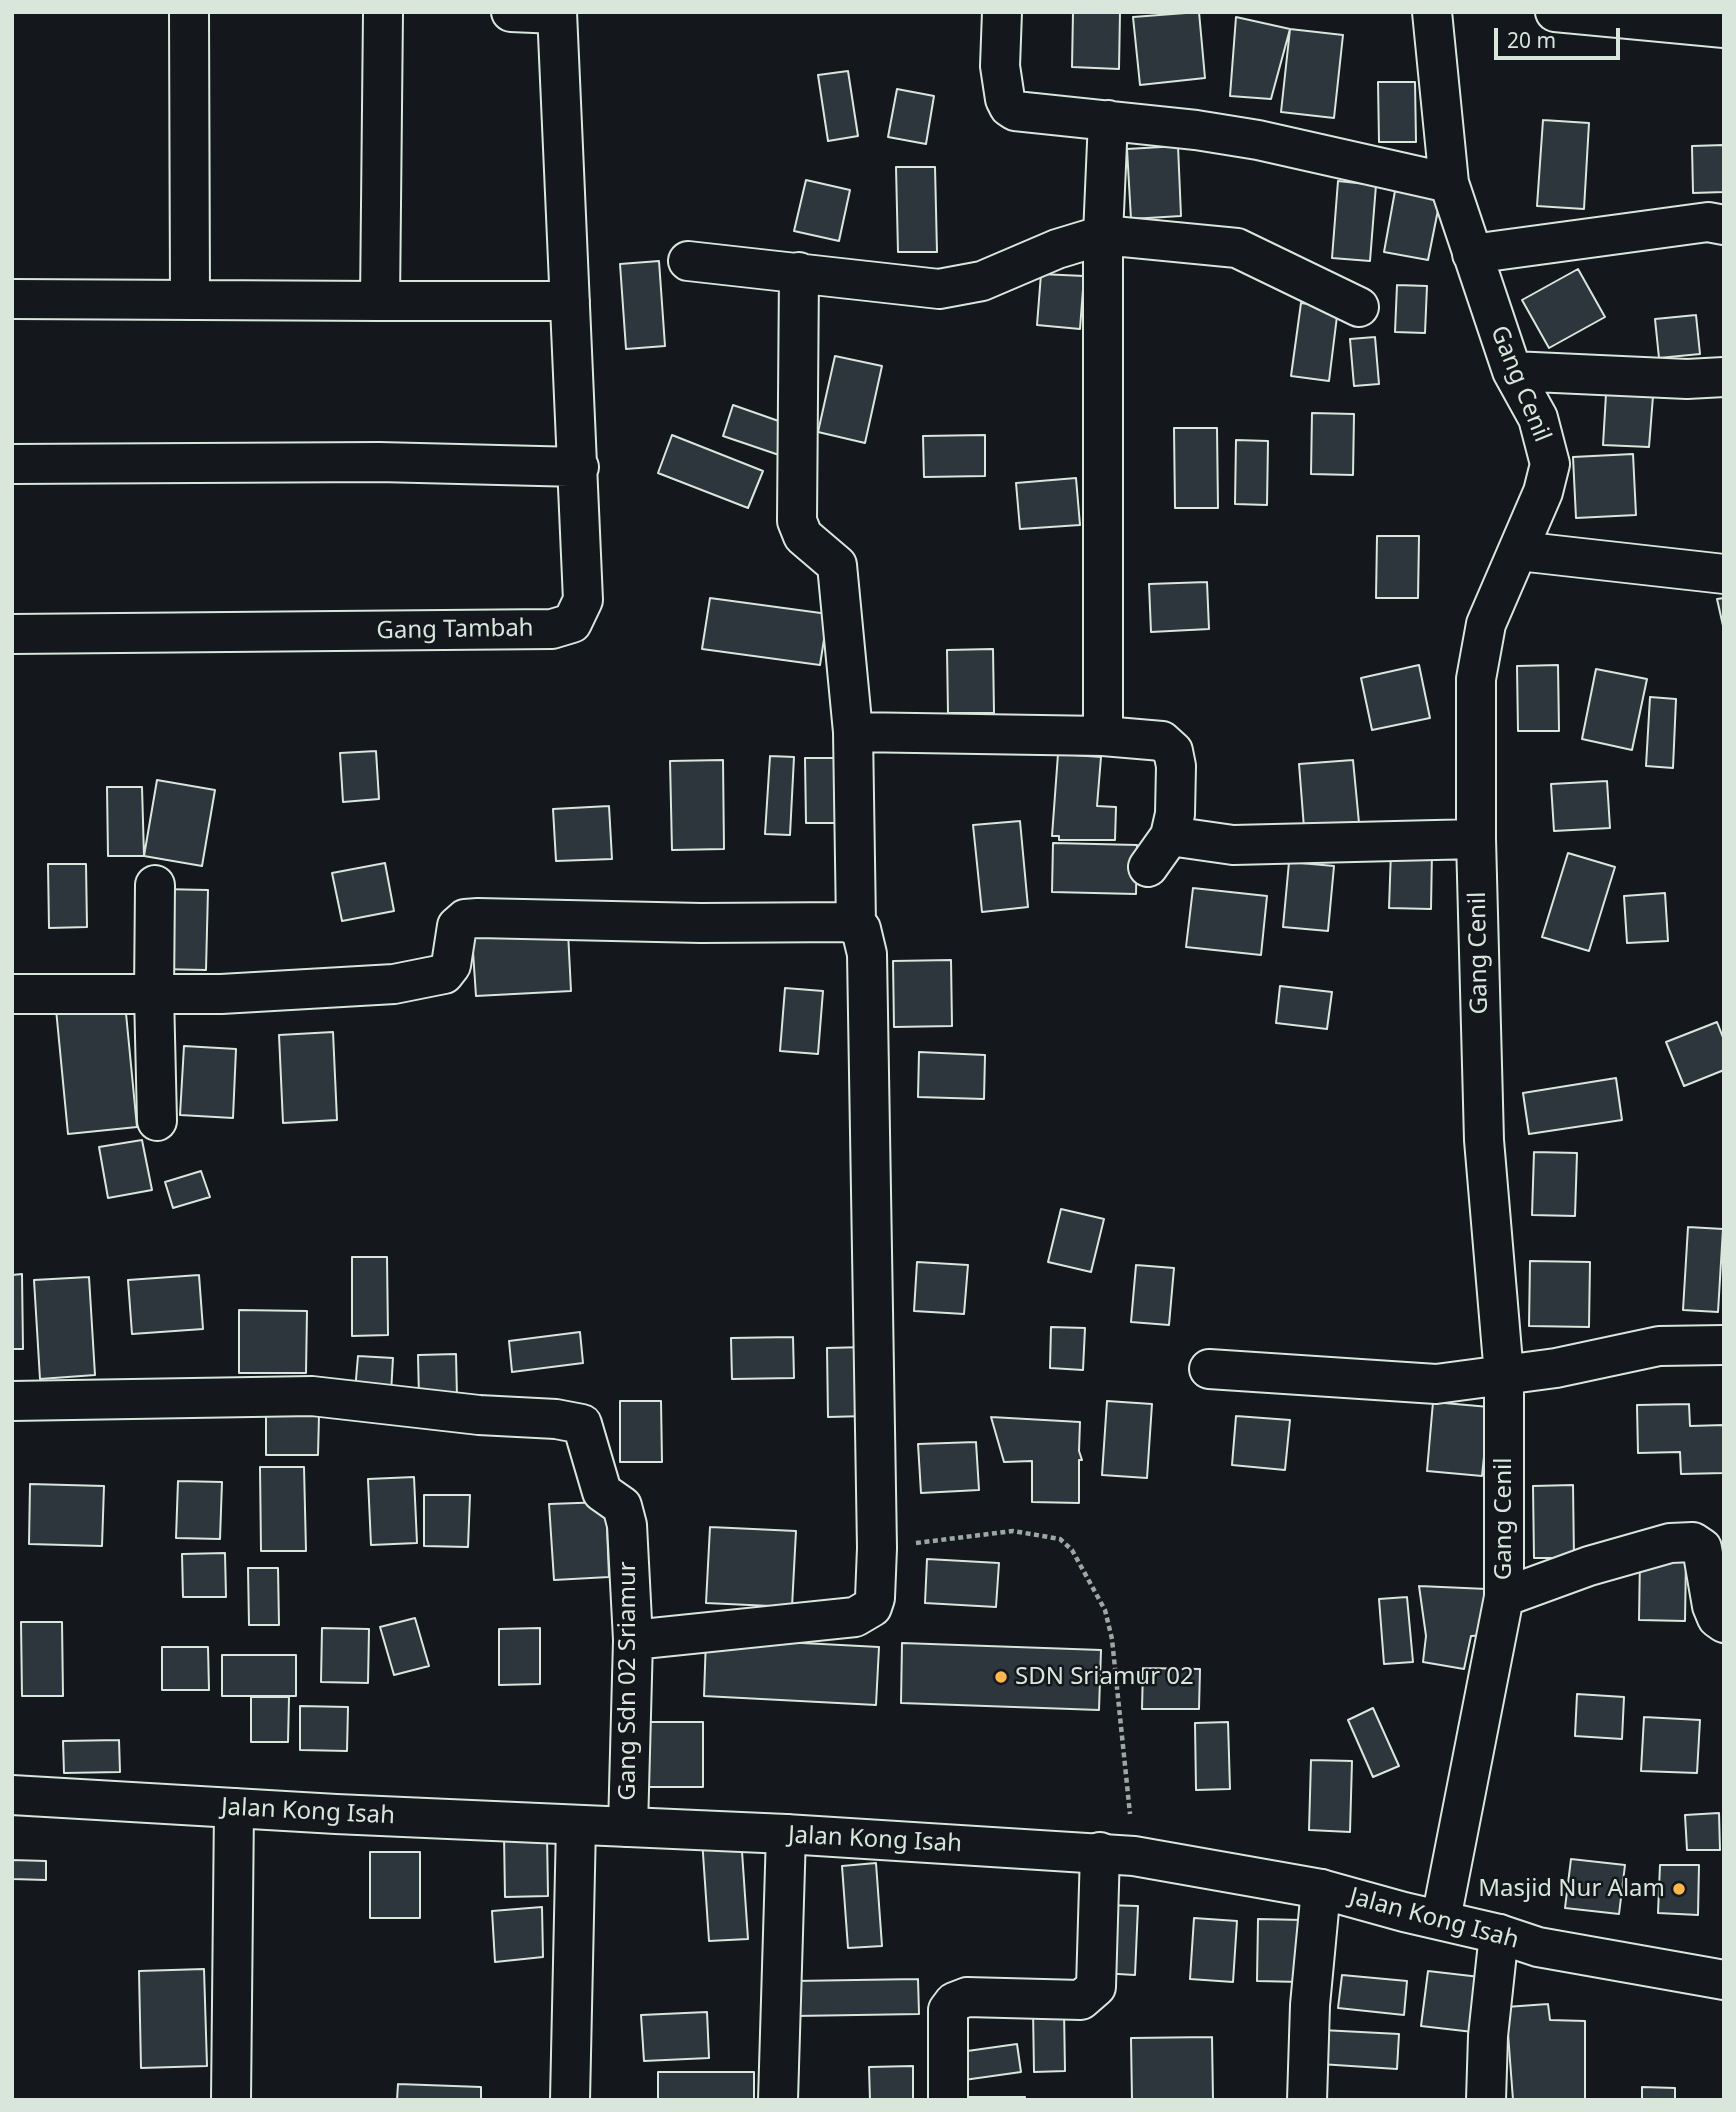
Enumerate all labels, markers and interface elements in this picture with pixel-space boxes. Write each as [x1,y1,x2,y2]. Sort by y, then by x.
scale bar [1498,14,1624,58]
text: 20 m [1507,26,1556,54]
street label: Gang Cenil [1484,322,1556,446]
street label: Gang Tambah [376,614,534,646]
street label: Gang Cenil [1464,891,1494,1015]
street label: Gang Cenil [1490,1458,1518,1580]
street label: Gang Sdn 02 Sriamur [614,1561,642,1801]
place label: SDN Sriamur 02 [1015,1663,1194,1691]
marker: SDN Sriamur 02 [993,1669,1009,1685]
street label: Jalan Kong Isah [220,1793,396,1831]
street label: Jalan Kong Isah [787,1821,963,1859]
place label: Masjid Nur Alam [1478,1875,1665,1903]
marker: Masjid Nur Alam [1671,1881,1687,1897]
street label: Jalan Kong Isah [1346,1883,1522,1955]

